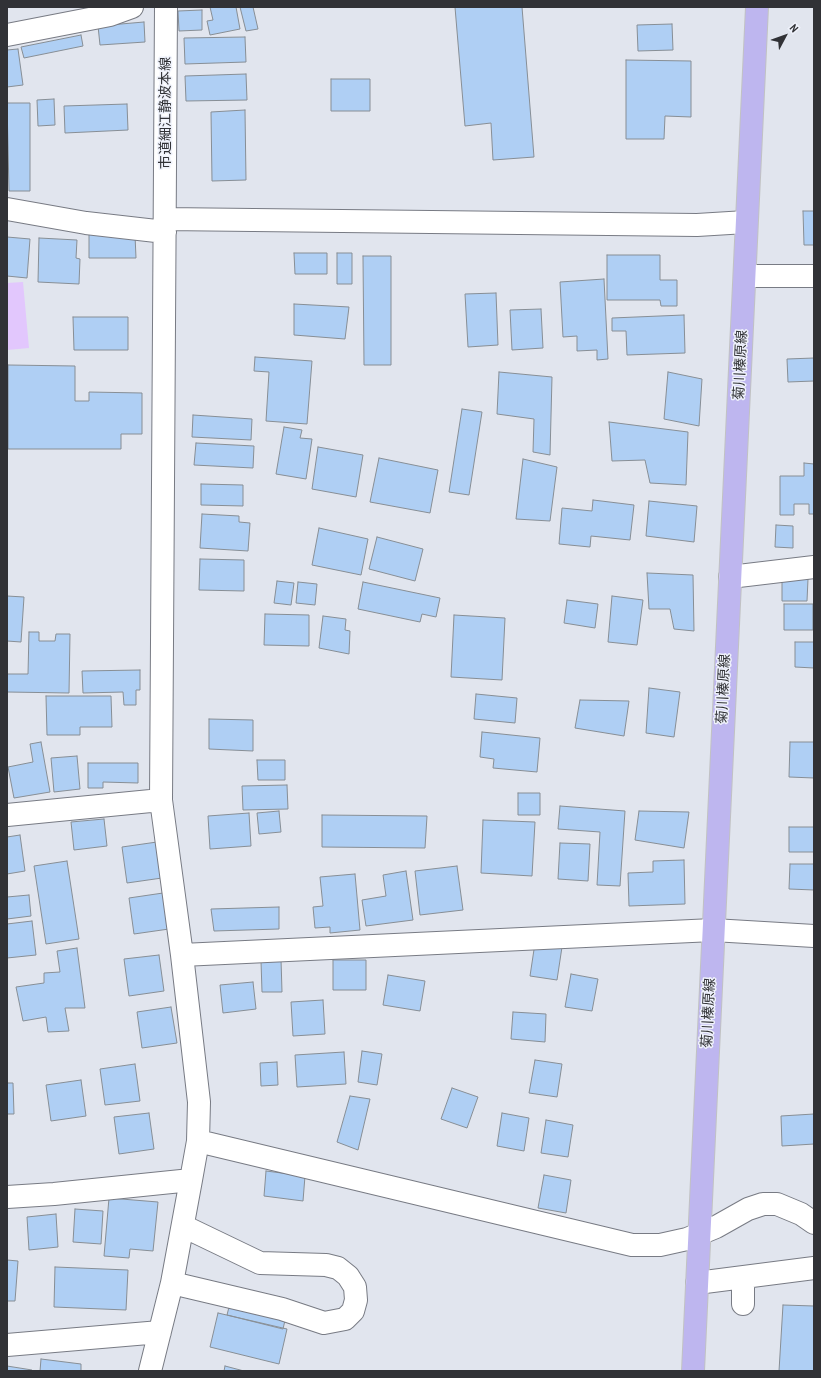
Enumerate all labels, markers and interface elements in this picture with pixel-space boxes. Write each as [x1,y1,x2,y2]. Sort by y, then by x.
north arrow [765,16,805,56]
text: N [787,21,801,35]
street label: 市道細江静波本線 [158,57,174,169]
street label: 菊川榛原線 [731,330,751,400]
street label: 菊川榛原線 [714,654,734,724]
street label: 菊川榛原線 [699,978,719,1048]

